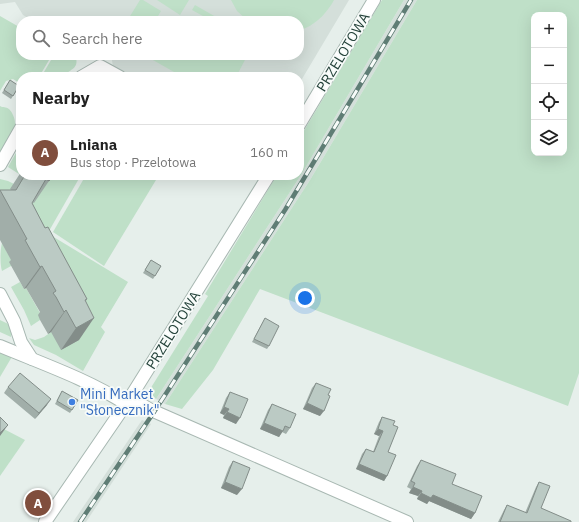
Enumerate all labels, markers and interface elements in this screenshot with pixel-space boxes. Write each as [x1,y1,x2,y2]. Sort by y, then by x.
street label: PRZELOTOWA [312,9,374,95]
map controls [531,12,567,156]
button: + [531,12,567,48]
search box [16,16,304,60]
icon: search [30,27,52,49]
text: Search here [62,29,142,48]
button: − [531,48,567,84]
button: locate [531,84,567,120]
text: Nearby [32,87,90,109]
button: layers [531,120,567,156]
text: Lniana [70,135,117,154]
text: A [41,144,49,161]
text: 160 m [250,144,288,161]
text: Bus stop · Przelotowa [70,154,196,171]
street label: PRZELOTOWA [142,287,204,373]
your location [295,288,315,308]
place label: Mini Market "Słonecznik" [80,385,160,419]
marker: Mini Market "Słonecznik" [67,397,77,407]
pin: A [25,488,51,518]

